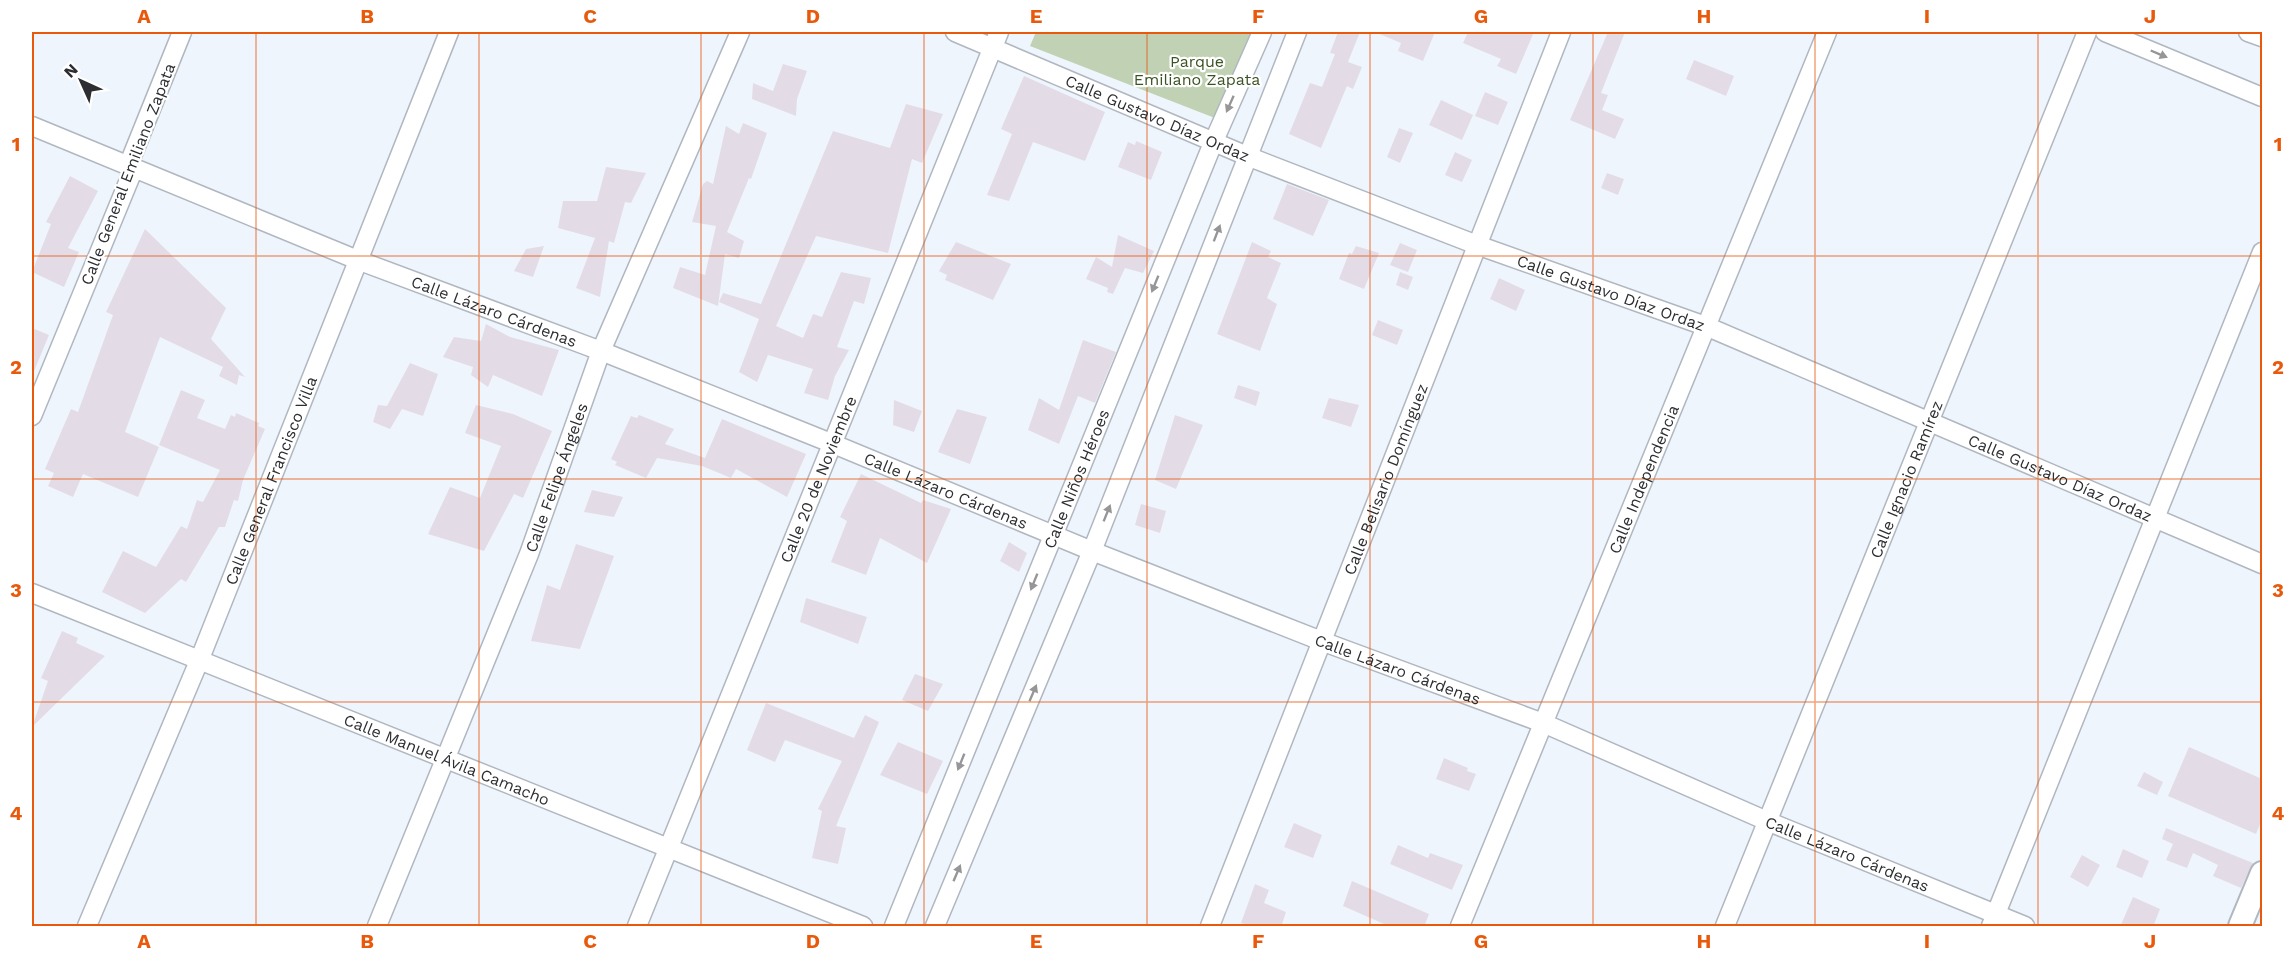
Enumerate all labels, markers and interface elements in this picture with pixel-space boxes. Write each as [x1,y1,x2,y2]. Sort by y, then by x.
text: A [137,4,151,28]
text: B [360,4,374,28]
text: C [583,4,597,28]
text: D [806,4,820,28]
text: E [1030,4,1042,28]
text: F [1252,4,1264,28]
text: G [1474,4,1488,28]
text: H [1697,4,1711,28]
text: I [1924,4,1930,28]
text: J [2144,4,2156,28]
one-way arrow [2150,49,2168,59]
north arrow [51,51,111,111]
park label: Parque Emiliano Zapata [1134,52,1260,89]
text: N [60,60,82,82]
street label: Calle General Emiliano Zapata [77,60,179,288]
street label: Calle Gustavo Díaz Ordaz [1063,71,1252,165]
one-way arrow [1225,96,1234,113]
text: 1 [12,132,20,156]
text: 1 [2274,132,2282,156]
one-way arrow [1212,224,1222,242]
street label: Calle Gustavo Díaz Ordaz [1514,250,1707,335]
street label: Calle Lázaro Cárdenas [409,272,580,351]
one-way arrow [1150,276,1160,294]
text: 2 [10,355,22,379]
text: 2 [2272,355,2284,379]
street label: Calle General Francisco Villa [221,373,321,587]
street label: Calle Belisario Domínguez [1339,381,1431,577]
street label: Calle 20 de Noviembre [776,393,860,565]
street label: Calle Ignacio Ramírez [1866,398,1946,561]
street label: Calle Felipe Ángeles [521,400,591,555]
street label: Calle Independencia [1604,402,1682,556]
street label: Calle Niños Héroes [1039,406,1113,551]
street label: Calle Gustavo Díaz Ordaz [1965,430,2155,525]
street label: Calle Lázaro Cárdenas [861,448,1030,533]
one-way arrow [1102,503,1112,521]
one-way arrow [1029,573,1038,591]
text: 3 [10,578,22,602]
text: 3 [2272,578,2284,602]
street label: Calle Lázaro Cárdenas [1312,630,1483,709]
one-way arrow [1028,683,1038,701]
street label: Calle Manuel Ávila Camacho [341,710,553,809]
one-way arrow [956,754,966,772]
text: 4 [10,801,23,825]
text: 4 [2272,801,2285,825]
street label: Calle Lázaro Cárdenas [1763,812,1932,895]
one-way arrow [952,863,962,881]
text: A [137,929,151,953]
text: B [360,929,374,953]
text: C [583,929,597,953]
text: D [806,929,820,953]
text: E [1030,929,1042,953]
text: F [1252,929,1264,953]
text: G [1474,929,1488,953]
text: H [1697,929,1711,953]
text: I [1924,929,1930,953]
text: J [2144,929,2156,953]

